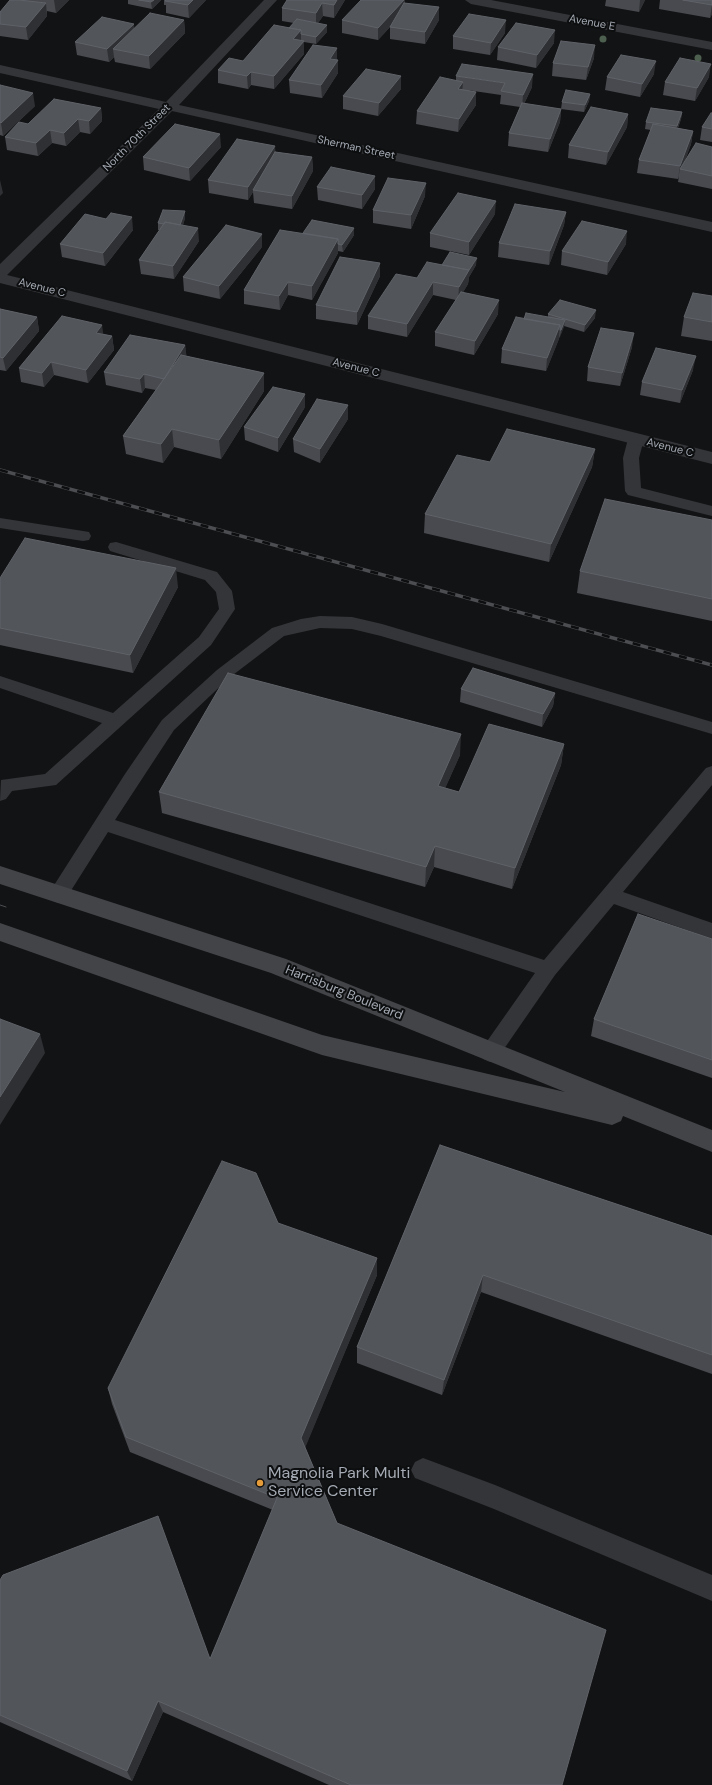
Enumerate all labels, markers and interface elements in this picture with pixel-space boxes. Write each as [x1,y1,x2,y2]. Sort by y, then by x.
street label: Avenue E [568,12,616,34]
street label: North 70th Street [101,102,173,174]
street label: Sherman Street [316,133,396,163]
street label: Avenue C [17,276,67,300]
street label: Avenue C [331,356,381,380]
street label: Avenue C [645,436,695,460]
street label: Harrisburg Boulevard [283,962,405,1024]
place label: Magnolia Park Multi Service Center [268,1464,410,1502]
marker: Magnolia Park Multi Service Center [255,1478,265,1488]

